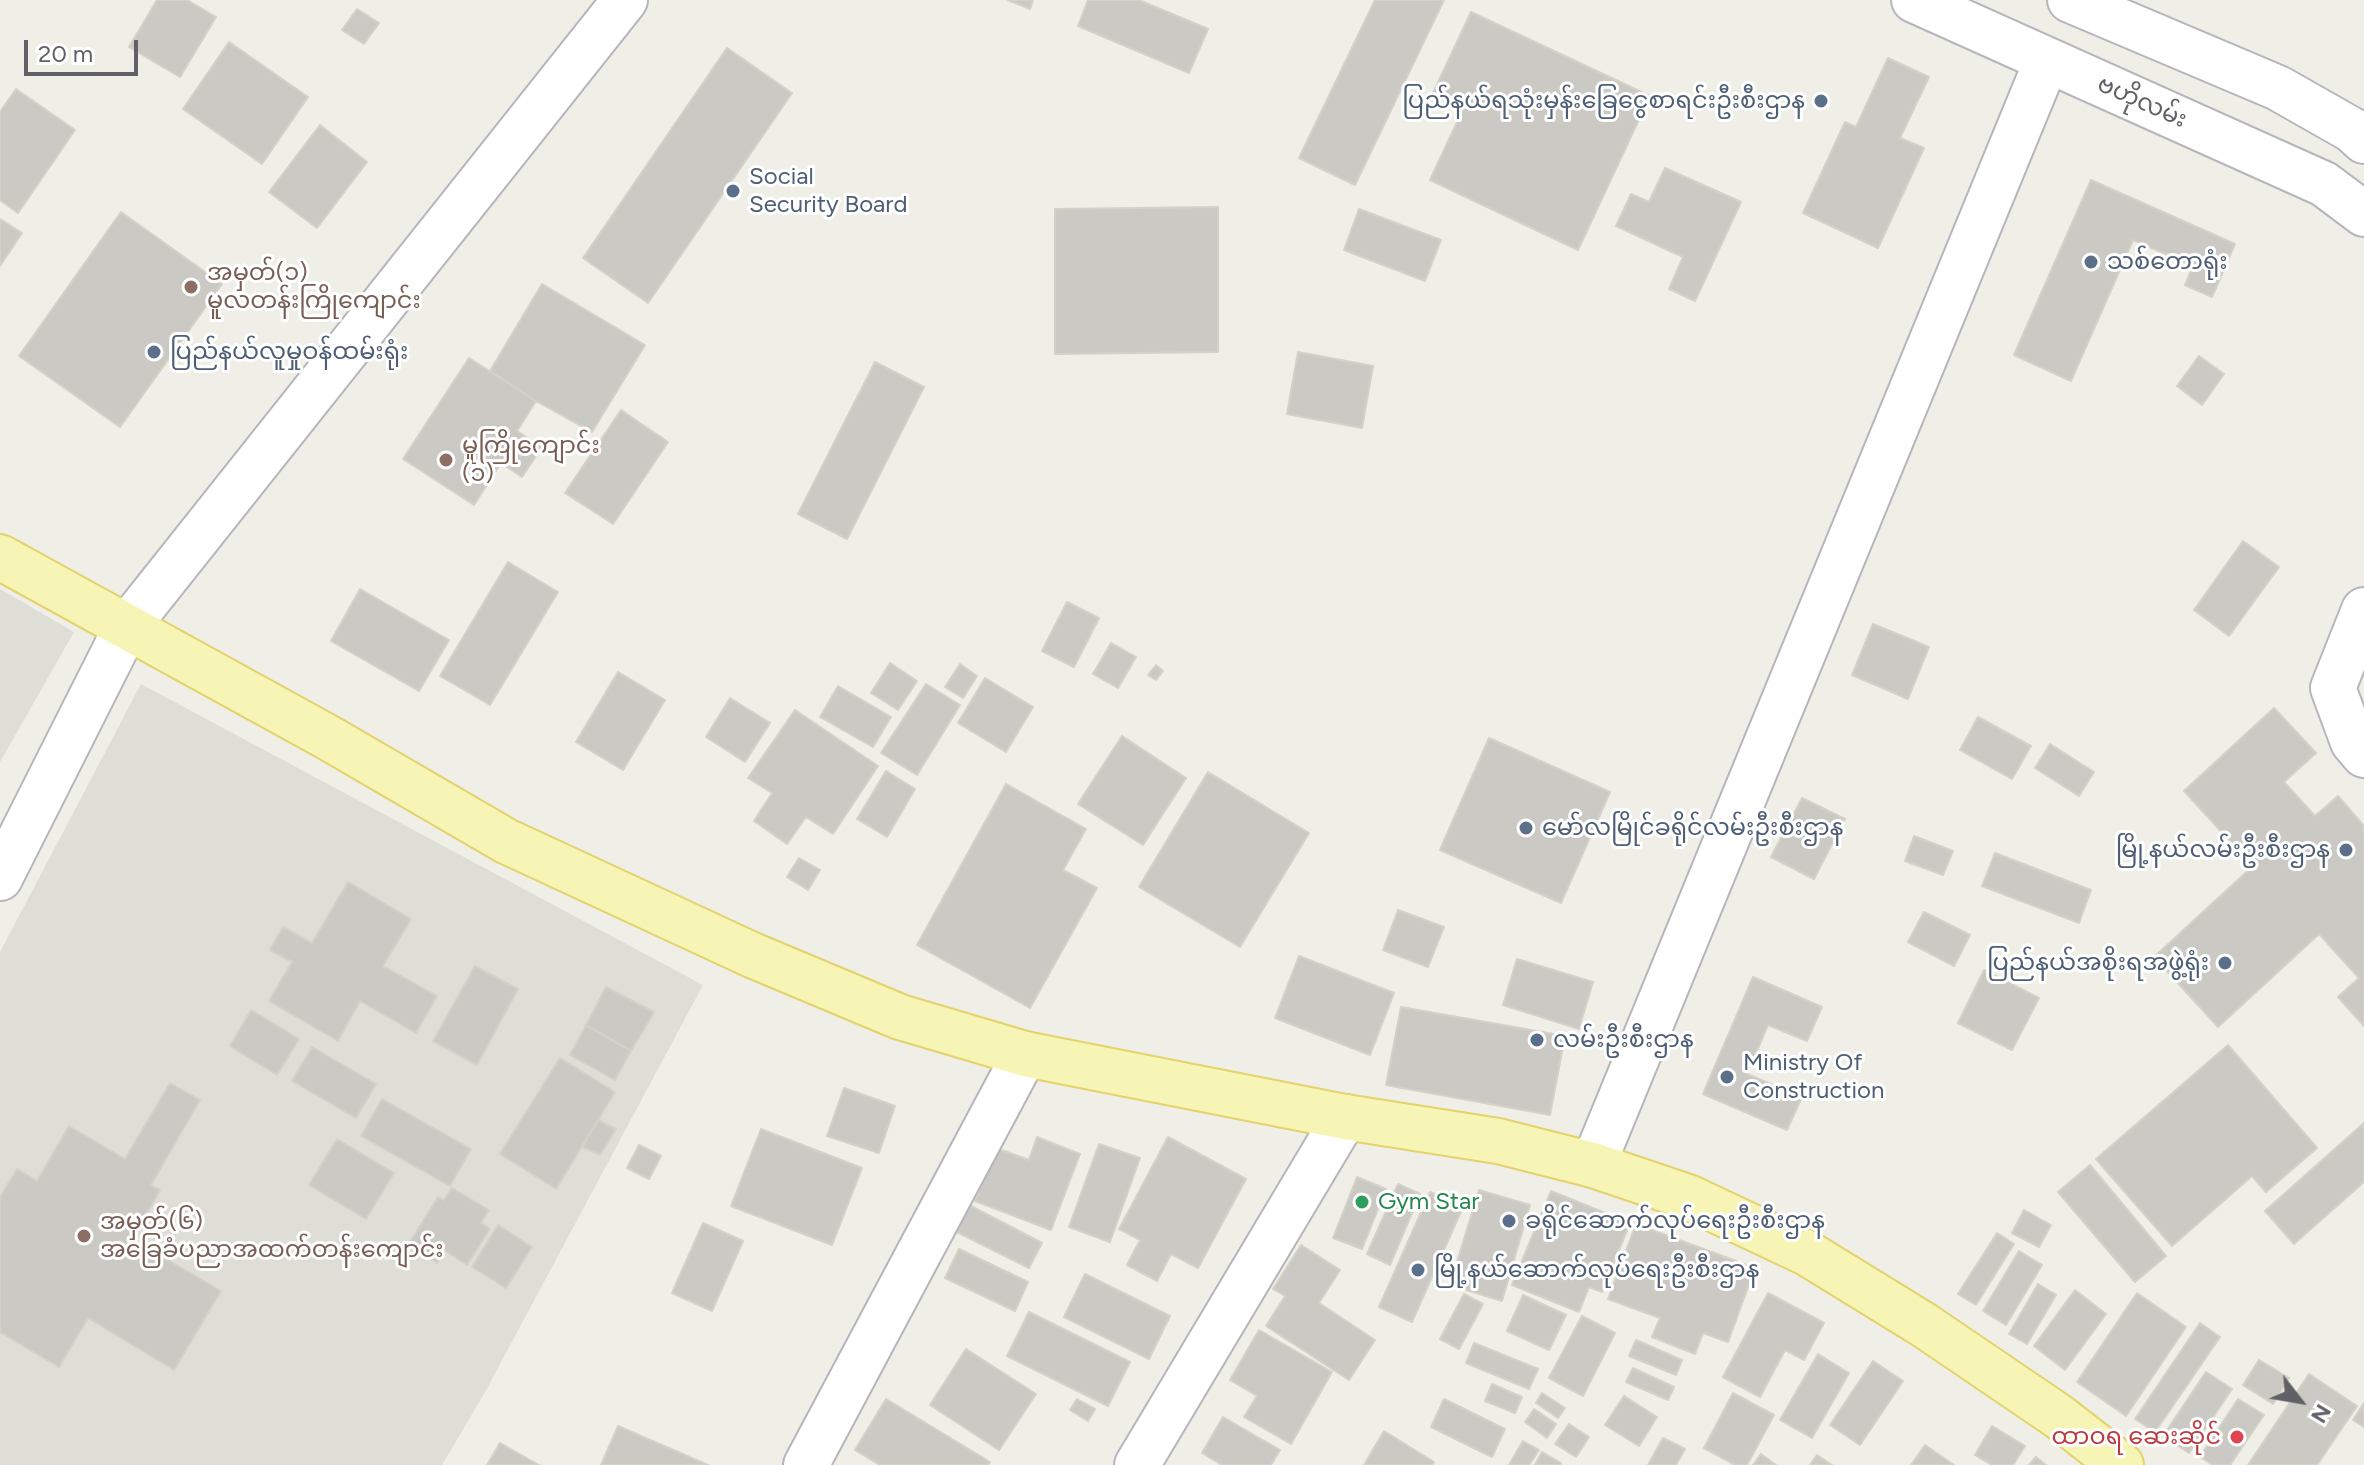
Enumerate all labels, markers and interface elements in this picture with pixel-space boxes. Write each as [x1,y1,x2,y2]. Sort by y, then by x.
scale bar [28,24,142,74]
text: 20 m [38,39,93,68]
street label: ဗဟိုလမ်း [2093,70,2191,134]
place label: ပြည်နယ်ရသုံးမှန်းခြေငွေစာရင်းဦးစီးဌာန [1402,87,1805,115]
marker: ပြည်နယ်ရသုံးမှန်းခြေငွေစာရင်းဦးစီးဌာန [1812,92,1830,110]
place label: Social Security Board [749,163,908,219]
marker: Social Security Board [724,182,742,200]
place label: သစ်တောရုံး [2107,248,2228,276]
marker: သစ်တောရုံး [2082,253,2100,271]
place label: အမှတ်(၁) မူလတန်းကြိုကျောင်း [207,259,421,315]
marker: အမှတ်(၁) မူလတန်းကြိုကျောင်း [182,278,200,296]
place label: ပြည်နယ်လူမှုဝန်ထမ်းရုံး [170,338,408,366]
marker: ပြည်နယ်လူမှုဝန်ထမ်းရုံး [145,343,163,361]
place label: မူကြိုကျောင်း (၁) [462,432,600,488]
marker: မူကြိုကျောင်း (၁) [437,451,455,469]
place label: မော်လမြိုင်ခရိုင်လမ်းဦးစီးဌာန [1542,814,1843,842]
marker: မော်လမြိုင်ခရိုင်လမ်းဦးစီးဌာန [1517,819,1535,837]
place label: မြို့နယ်လမ်းဦးစီးဌာန [2116,836,2330,864]
marker: မြို့နယ်လမ်းဦးစီးဌာန [2337,841,2355,859]
place label: ပြည်နယ်အစိုးရအဖွဲ့ရုံး [1987,949,2209,977]
marker: ပြည်နယ်အစိုးရအဖွဲ့ရုံး [2216,954,2234,972]
place label: လမ်းဦးစီးဌာန [1553,1026,1694,1054]
marker: လမ်းဦးစီးဌာန [1528,1031,1546,1049]
place label: Ministry Of Construction [1743,1049,1884,1105]
marker: Ministry Of Construction [1718,1068,1736,1086]
place label: Gym Star [1378,1188,1479,1216]
marker: Gym Star [1353,1193,1371,1211]
place label: ခရိုင်ဆောက်လုပ်ရေးဦးစီးဌာန [1525,1207,1825,1235]
place label: အမှတ်(၆) အခြေခံပညာအထက်တန်းကျောင်း [100,1208,444,1264]
marker: ခရိုင်ဆောက်လုပ်ရေးဦးစီးဌာန [1500,1212,1518,1230]
marker: အမှတ်(၆) အခြေခံပညာအထက်တန်းကျောင်း [75,1227,93,1245]
place label: မြို့နယ်ဆောက်လုပ်ရေးဦးစီးဌာန [1434,1256,1759,1284]
marker: မြို့နယ်ဆောက်လုပ်ရေးဦးစီးဌာန [1409,1261,1427,1279]
north arrow [2260,1361,2340,1441]
text: N [2305,1399,2337,1428]
place label: ထာဝရ ဆေးဆိုင် [2052,1423,2221,1451]
marker: ထာဝရ ဆေးဆိုင် [2228,1428,2246,1446]

